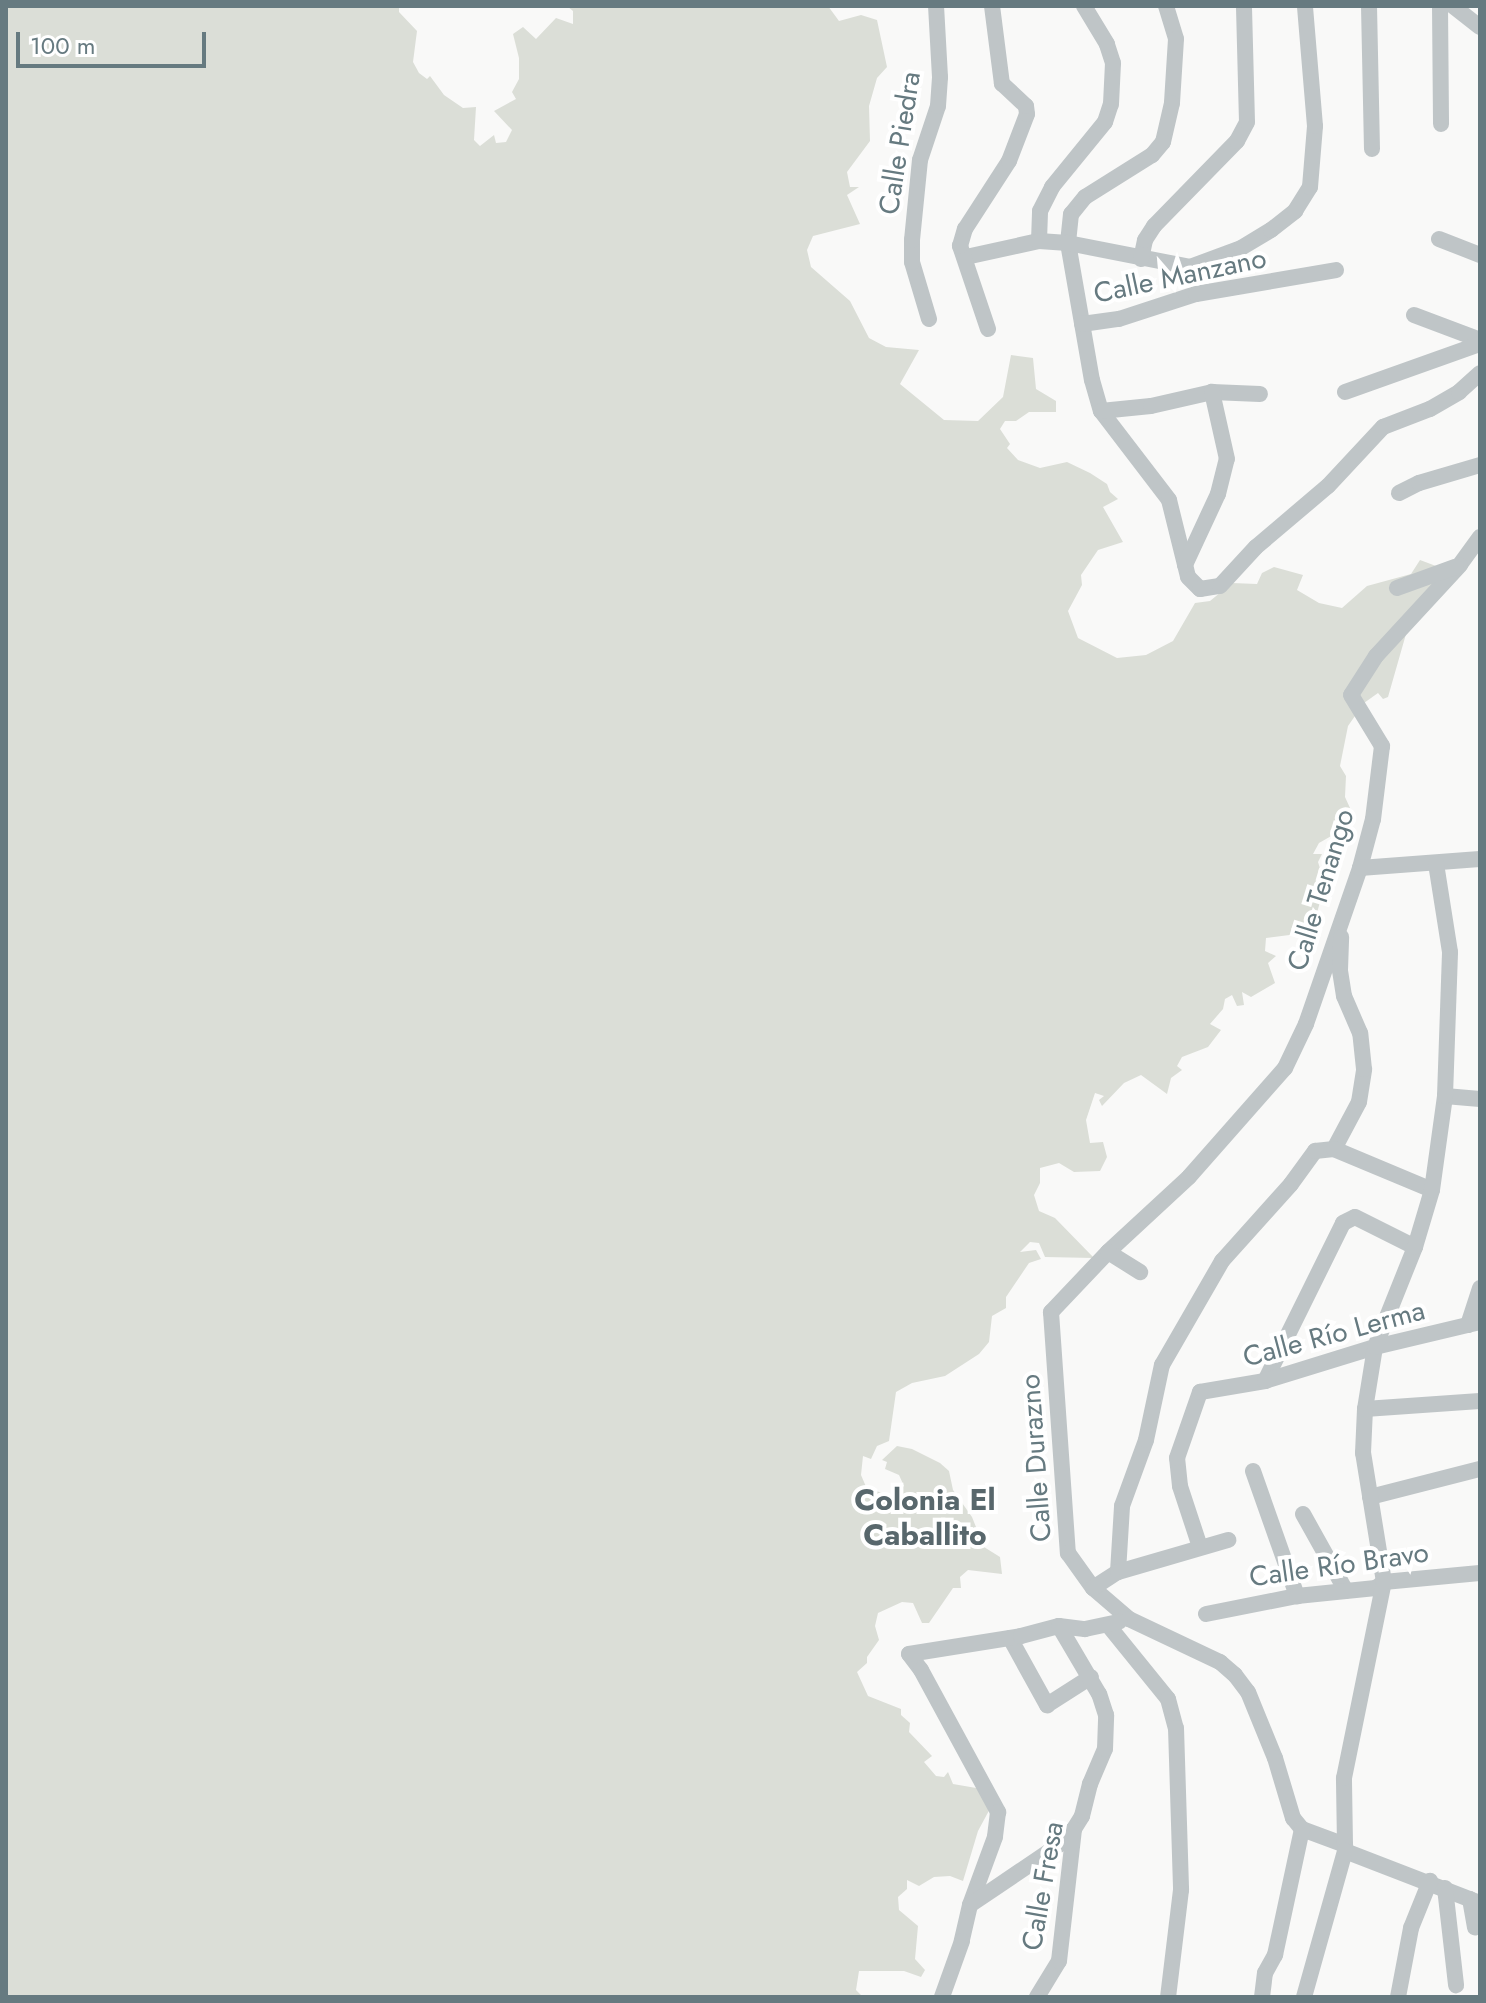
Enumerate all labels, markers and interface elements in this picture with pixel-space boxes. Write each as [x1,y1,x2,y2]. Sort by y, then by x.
scale bar [20,16,210,66]
text: 100 m [30,28,96,63]
street label: Calle Piedra [872,69,928,217]
street label: Calle Manzano [1091,241,1269,311]
street label: Calle Tenango [1281,805,1361,975]
street label: Calle Río Lerma [1239,1294,1429,1374]
street label: Calle Durazno [1013,1373,1059,1543]
district label: Colonia El Caballito [854,1482,996,1552]
street label: Calle Río Bravo [1247,1536,1431,1594]
street label: Calle Fresa [1015,1819,1071,1953]

